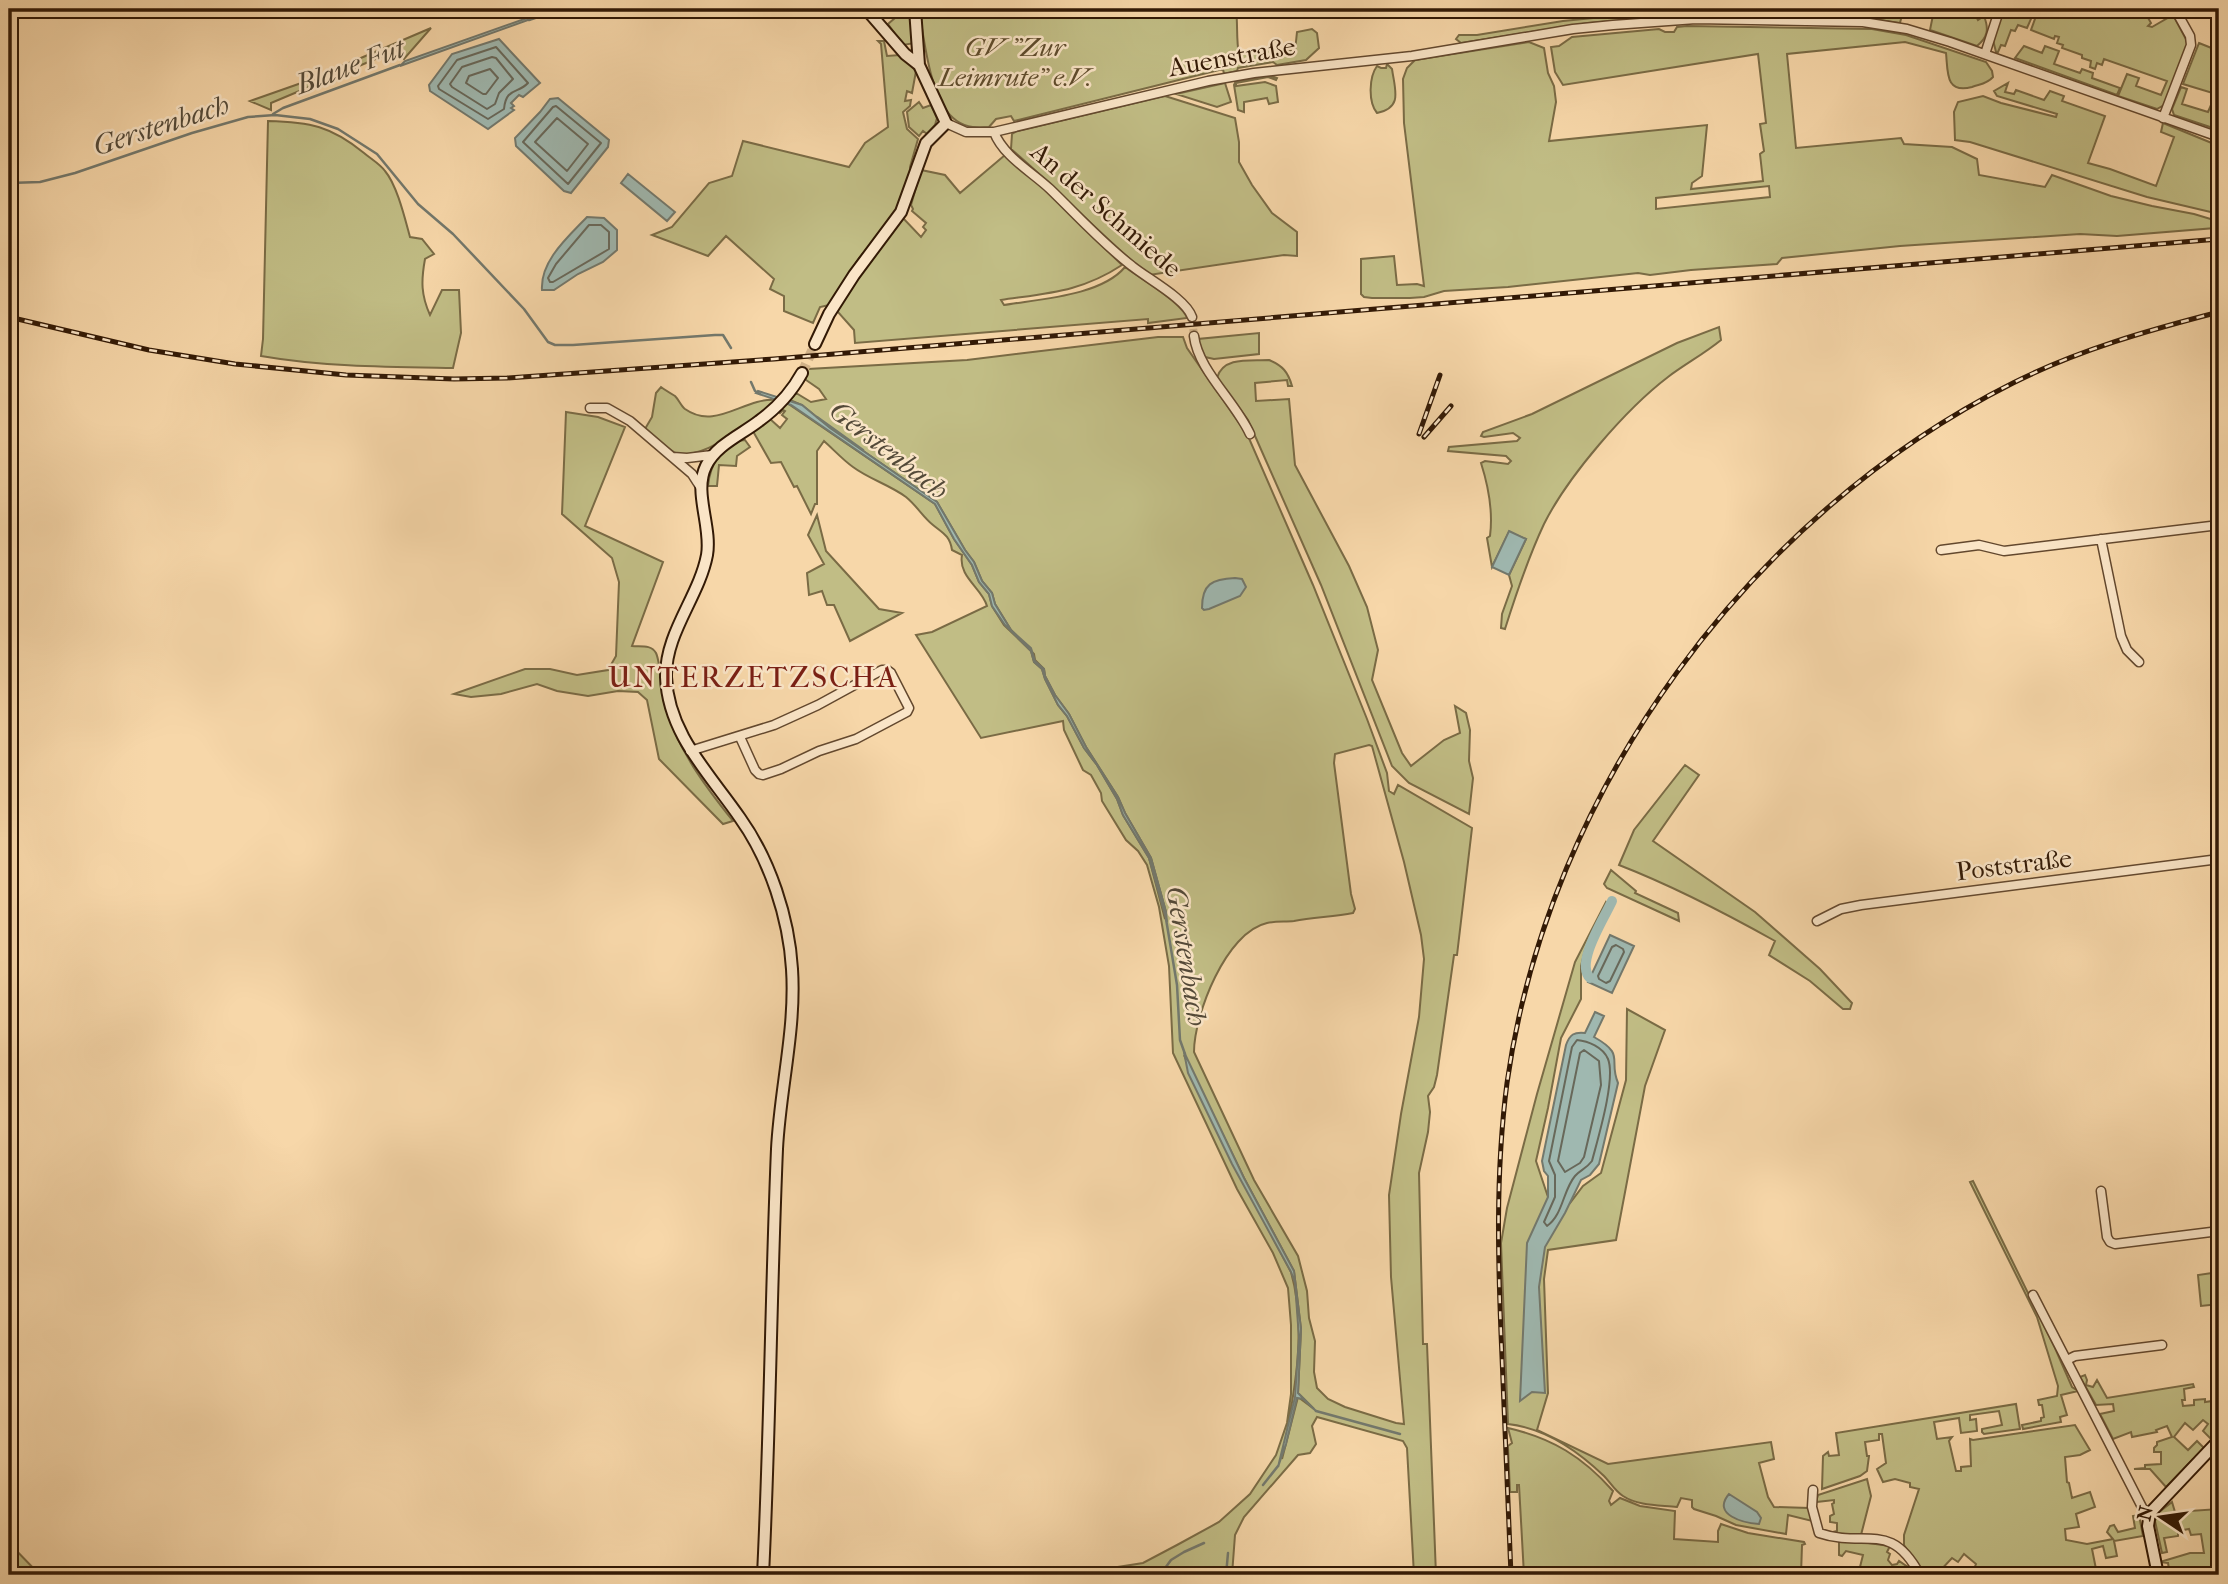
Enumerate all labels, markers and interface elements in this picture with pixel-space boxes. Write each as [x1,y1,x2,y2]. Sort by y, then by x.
water label: Blaue Fut [289,31,410,102]
street label: Auenstraße [1165,31,1298,84]
park label: GV "Zur Leimrute" e.V. [937,32,1095,93]
water label: Gerstenbach [89,88,233,162]
street label: An der Schmiede [1024,135,1188,284]
water label: Gerstenbach [823,394,955,506]
district label: UNTERZETZSCHA [608,660,898,695]
street label: Poststraße [1954,843,2074,887]
water label: Gerstenbach [1160,884,1214,1028]
north arrow [2126,1482,2196,1552]
text: N [2133,1503,2158,1523]

